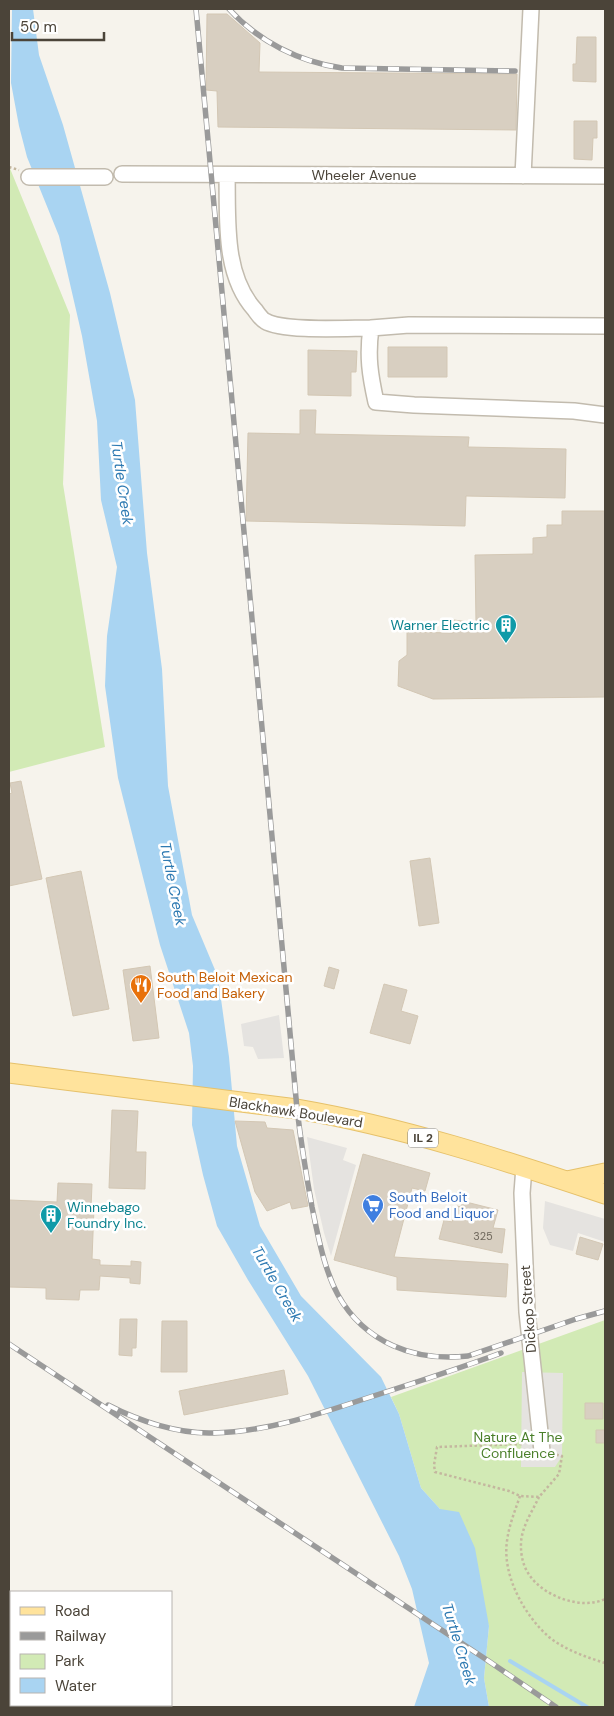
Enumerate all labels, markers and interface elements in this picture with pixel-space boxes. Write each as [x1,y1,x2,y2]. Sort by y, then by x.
scale bar [12,10,105,42]
text: 50 m [20,17,57,37]
street label: Wheeler Avenue [311,166,417,184]
water label: Turtle Creek [106,440,138,527]
building icon: Warner Electric [494,613,518,644]
place label: Warner Electric [391,616,490,634]
water label: Turtle Creek [155,841,191,928]
place label: South Beloit Mexican Food and Bakery [157,968,292,1002]
restaurant icon: South Beloit Mexican Food and Bakery [129,973,153,1004]
street label: Blackhawk Boulevard [228,1093,364,1131]
road number: IL 2 [408,1128,438,1148]
place label: South Beloit Food and Liquor [389,1188,494,1222]
supermarket icon: South Beloit Food and Liquor [361,1193,385,1224]
place label: Winnebago Foundry Inc. [67,1198,146,1232]
building icon: Winnebago Foundry Inc. [39,1203,63,1234]
house number: 325 [473,1229,493,1243]
water label: Turtle Creek [247,1242,307,1326]
street label: Dickop Street [516,1264,540,1354]
park label: Nature At The Confluence [474,1428,563,1462]
legend [10,1591,172,1706]
text: Road [55,1601,90,1621]
water label: Turtle Creek [437,1601,481,1688]
text: Railway [55,1626,107,1646]
text: Park [55,1651,85,1671]
text: Water [55,1676,97,1696]

